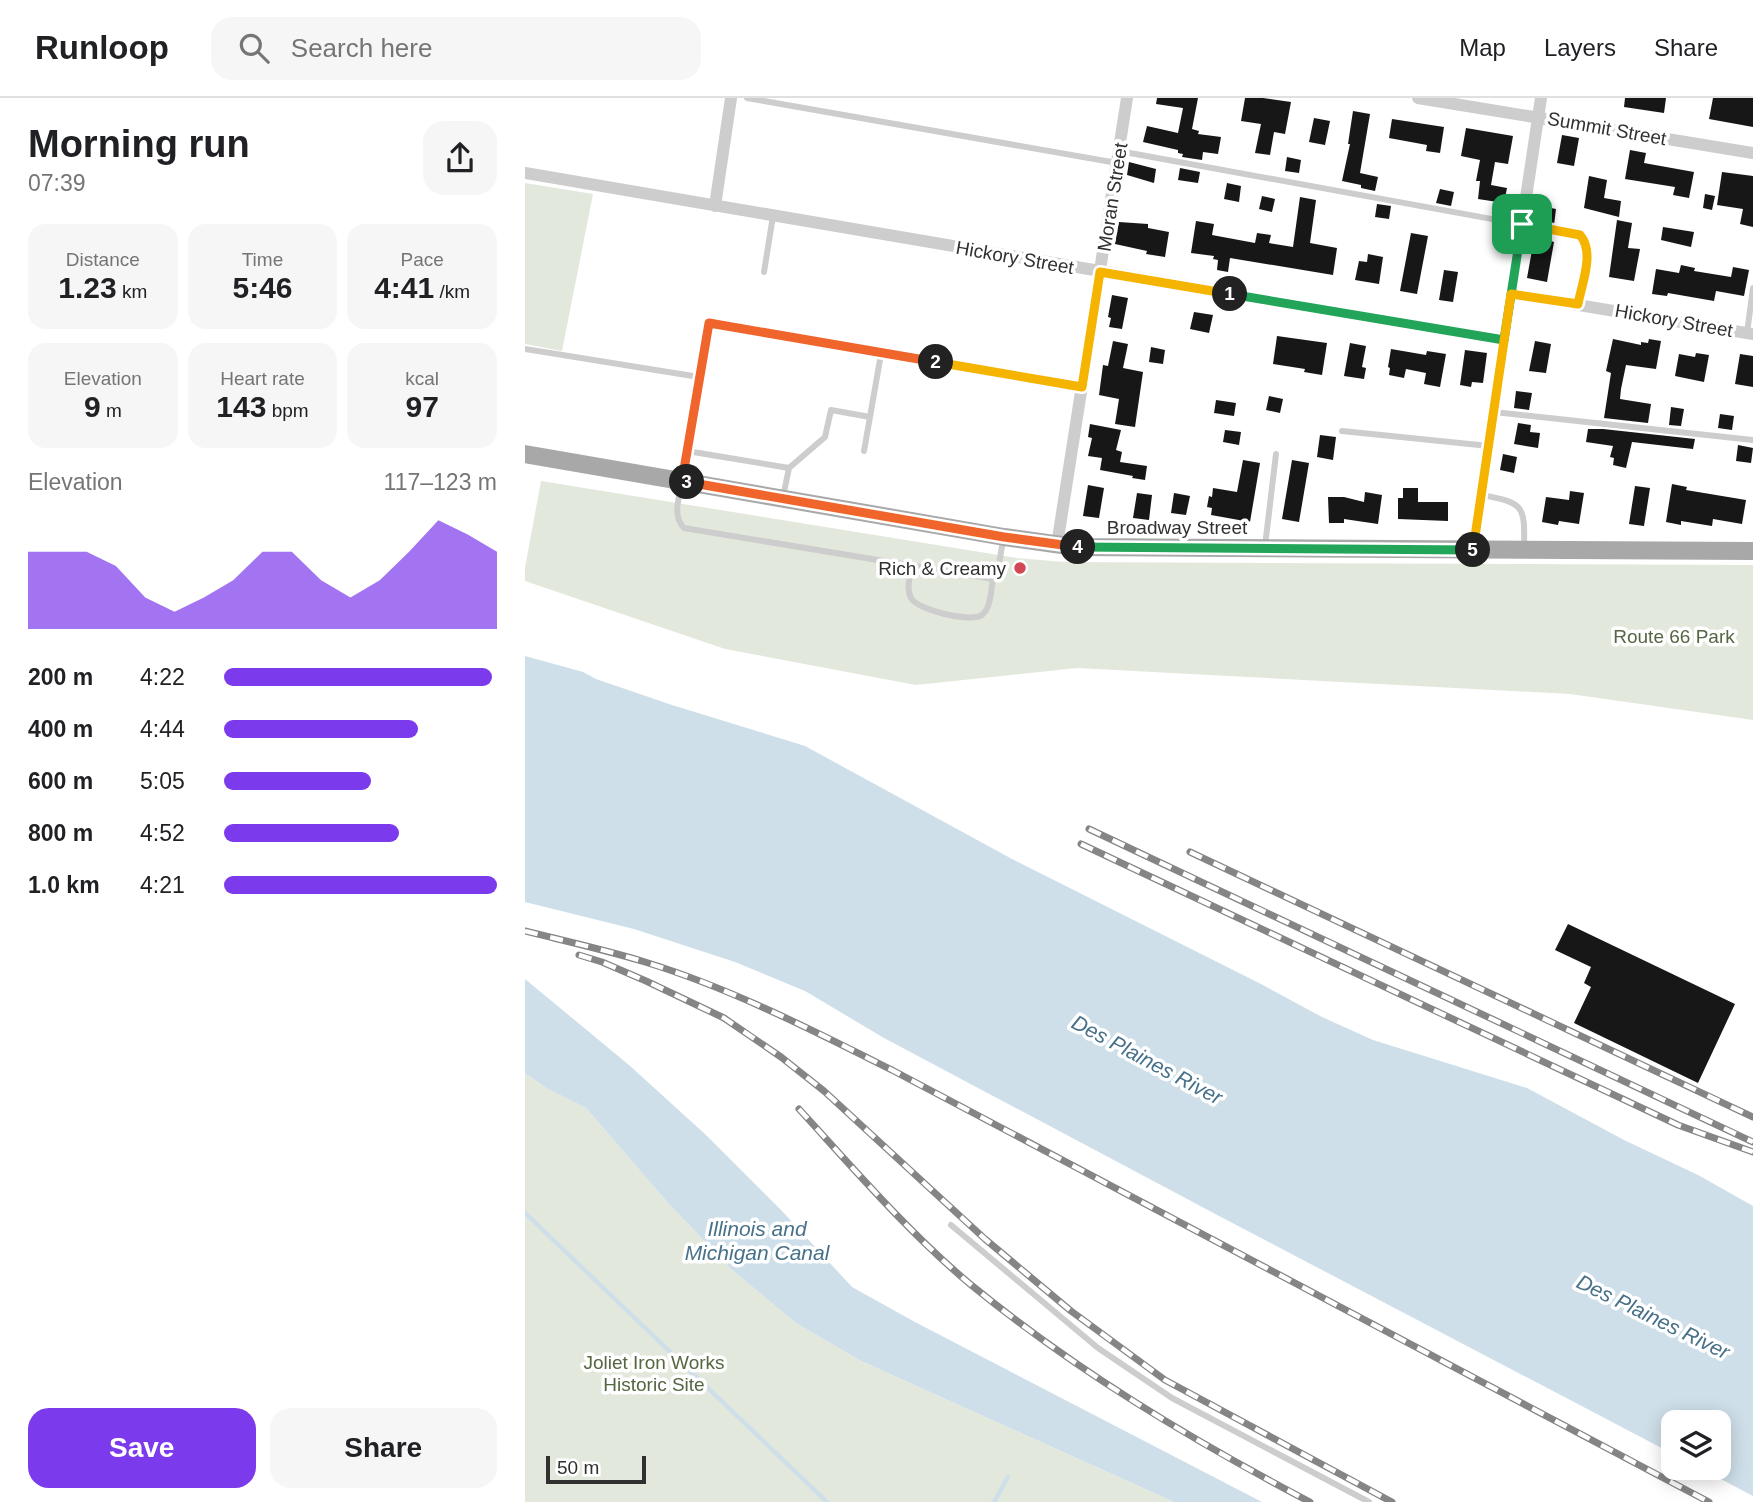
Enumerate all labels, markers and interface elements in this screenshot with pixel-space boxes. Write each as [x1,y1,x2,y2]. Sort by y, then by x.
search box [211,17,701,80]
text: Runloop [35,29,169,66]
icon: search [235,29,273,67]
text: Search here [291,33,432,63]
text: Map [1459,34,1506,61]
text: Layers [1544,34,1616,61]
text: Share [1654,34,1718,61]
street label: Summit Street [1546,108,1669,149]
button: share [423,121,497,195]
text: Morning run [28,123,250,165]
street label: Moran Street [1094,140,1132,253]
text: 07:39 [28,170,86,196]
pin [1492,194,1552,254]
icon: arrive [1503,205,1541,243]
street label: Hickory Street [954,237,1076,278]
text: Distance [66,249,140,270]
text: Time [242,249,283,270]
text: Pace [401,249,444,270]
text: 1.23 [58,271,117,304]
text: 5:46 [232,271,293,304]
text: 4:41 [374,271,434,304]
pin: 1 [1213,276,1247,312]
text: km [117,281,147,302]
text: /km [434,281,470,302]
text: 1 [1224,283,1235,304]
street label: Hickory Street [1613,300,1735,341]
pin: 2 [919,344,953,380]
text: 2 [930,351,941,372]
text: Elevation [64,368,142,389]
text: Heart rate [220,368,305,389]
text: kcal [405,368,439,389]
text: 9 [84,390,101,423]
text: 143 [216,390,266,423]
text: 97 [405,390,439,423]
text: m [101,400,122,421]
text: bpm [266,400,309,421]
pin: 3 [669,464,705,500]
text: Elevation [28,469,123,495]
text: 117–123 m [384,469,497,495]
text: 3 [681,471,692,492]
street label: Broadway Street [1107,517,1248,538]
pin: 4 [1061,530,1095,564]
pin: 5 [1455,532,1490,568]
text: 4 [1072,536,1083,557]
text: 5 [1467,539,1478,560]
place label: Rich & Creamy [878,558,1006,579]
marker: Rich & Creamy [1012,560,1028,576]
park label: Route 66 Park [1613,626,1735,647]
text: 200 m [28,664,93,690]
text: 4:22 [140,664,185,690]
text: 400 m [28,716,93,742]
text: 4:44 [140,716,185,742]
text: 600 m [28,768,93,794]
text: 5:05 [140,768,185,794]
text: 800 m [28,820,93,846]
text: 4:52 [140,820,185,846]
text: 1.0 km [28,872,100,898]
text: 4:21 [140,872,185,898]
water label: Des Plaines River [1068,1010,1227,1109]
water label: Illinois and Michigan Canal [685,1217,831,1264]
water label: Des Plaines River [1573,1270,1734,1364]
park label: Joliet Iron Works Historic Site [583,1352,725,1395]
button: Save [28,1408,256,1488]
button: Share [270,1408,497,1488]
map controls [1661,1410,1731,1480]
button: layers [1661,1410,1731,1480]
scale bar [546,1453,646,1485]
text: 50 m [557,1457,599,1478]

